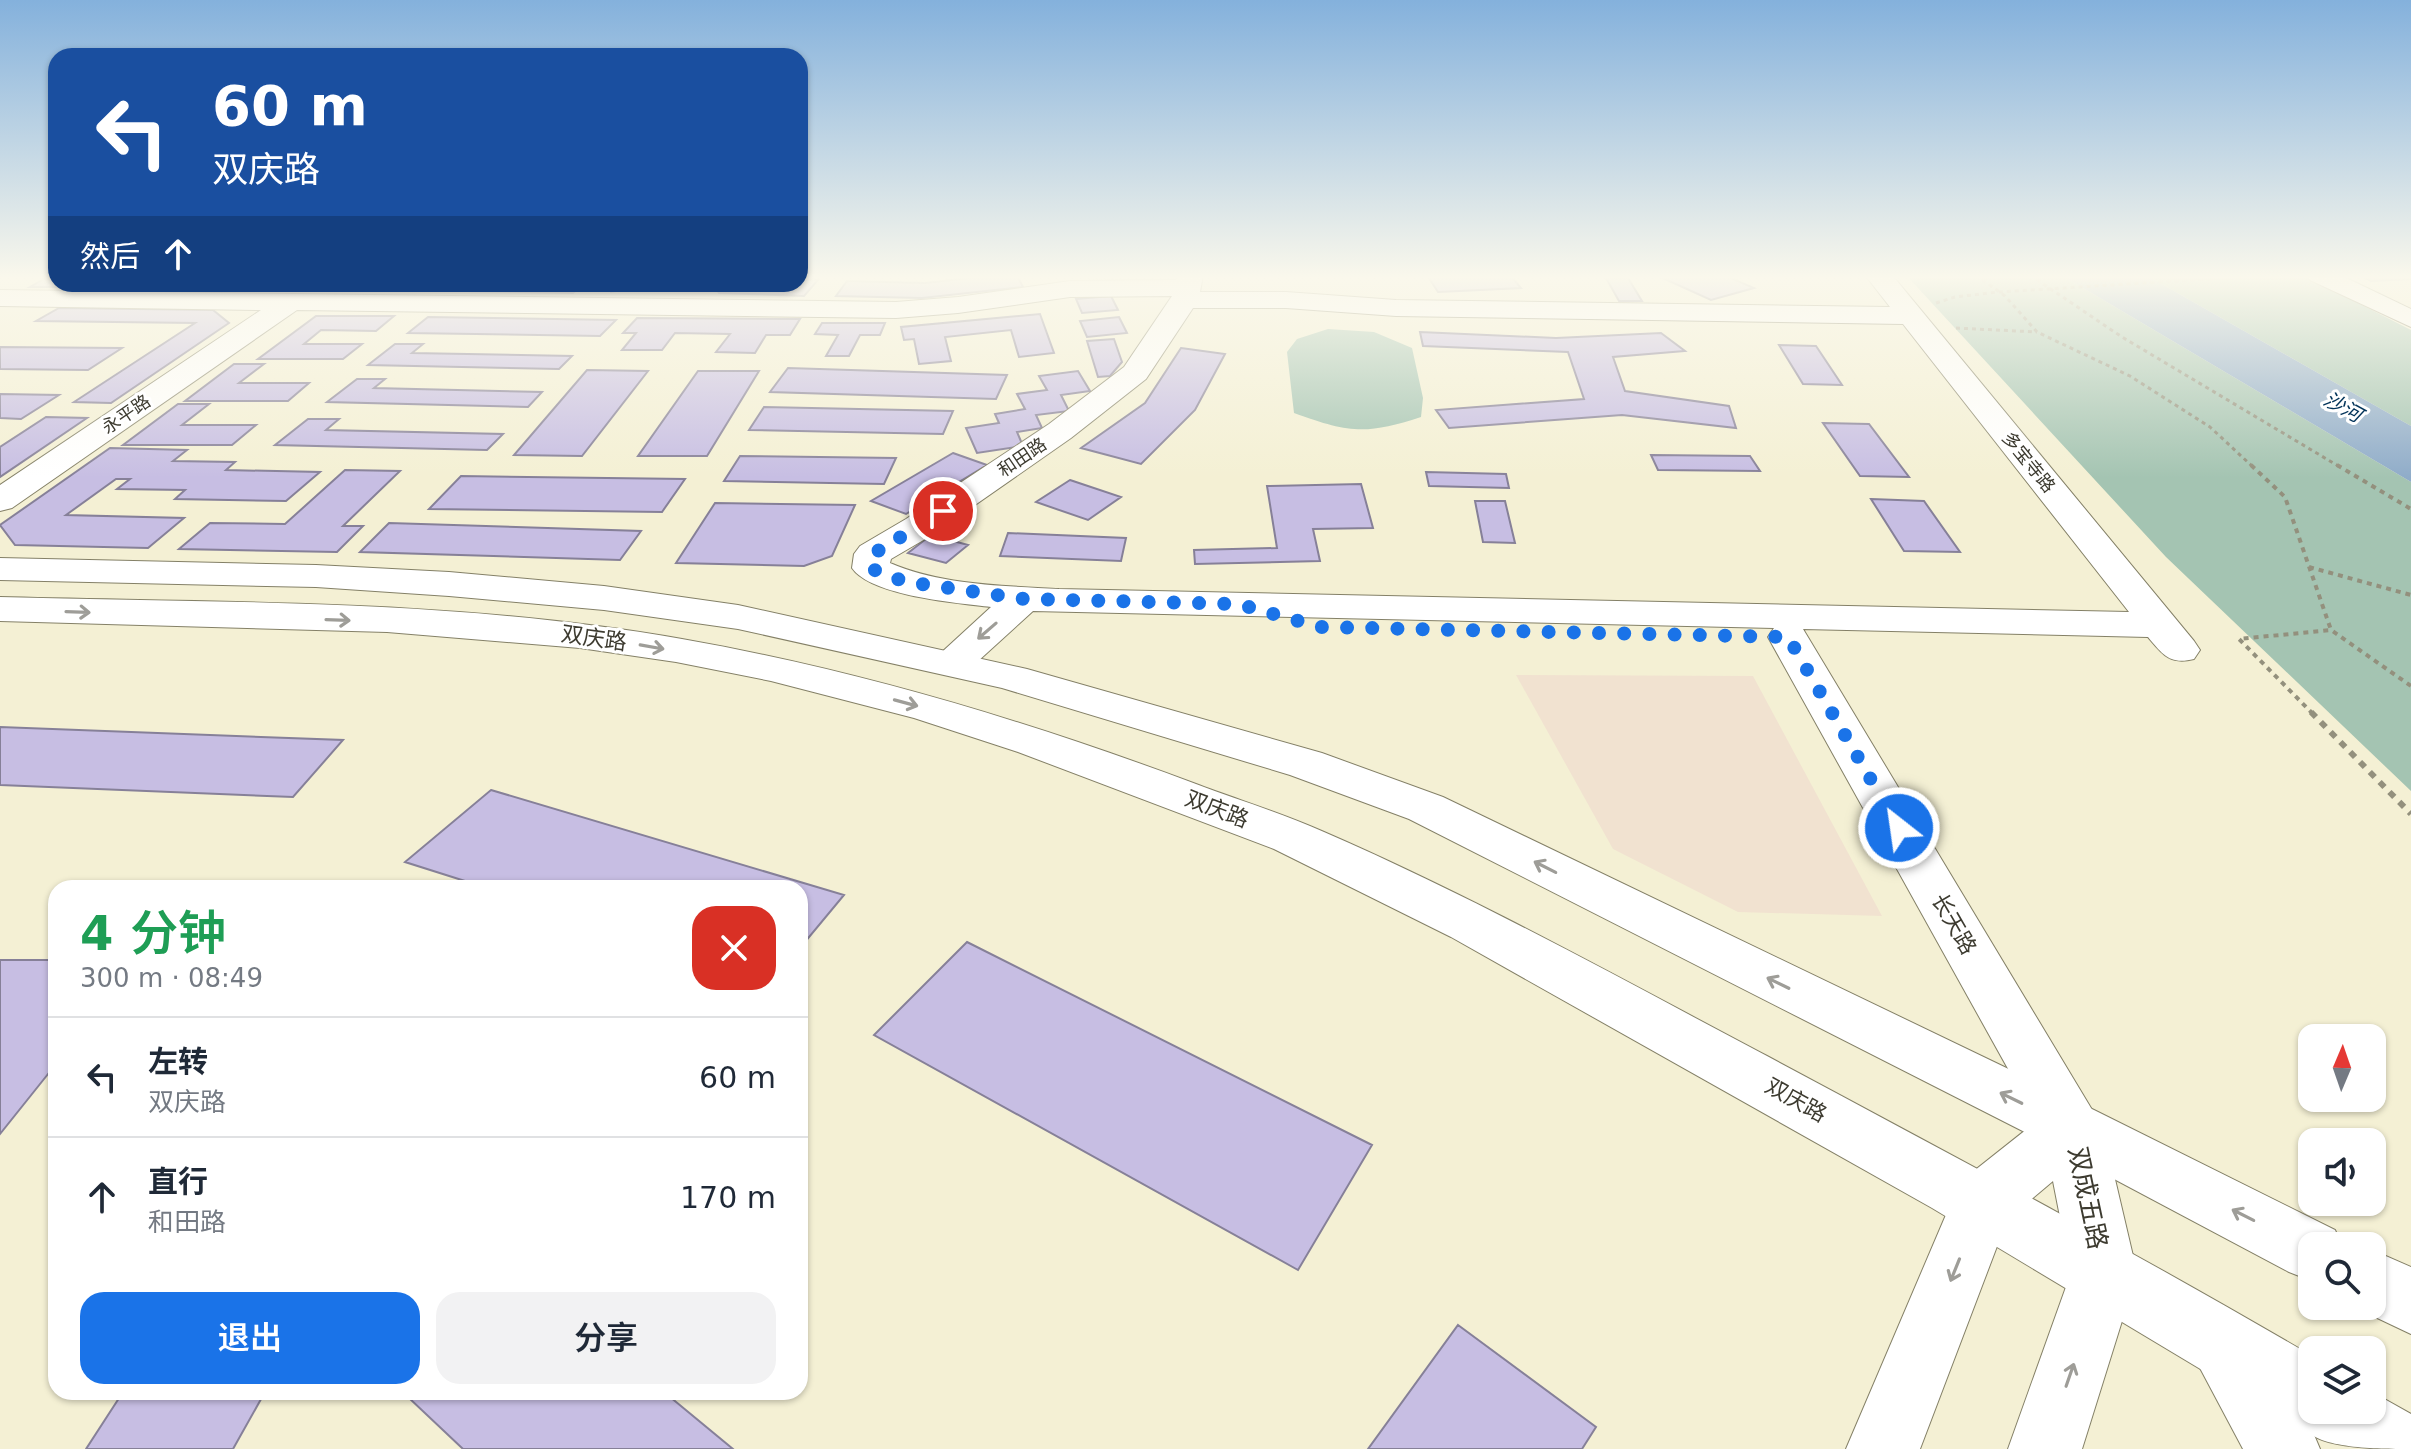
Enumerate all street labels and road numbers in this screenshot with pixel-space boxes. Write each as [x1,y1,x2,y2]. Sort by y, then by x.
street label: 永平路 [98,390,154,438]
street label: 多宝寺路 [1998,427,2060,497]
street label: 和田路 [994,433,1050,481]
street label: 双庆路 [560,621,628,655]
street label: 双庆路 [1182,786,1252,832]
street label: 长天路 [1927,889,1981,959]
street label: 双庆路 [1761,1073,1831,1127]
street label: 双成五路 [2063,1144,2113,1252]

